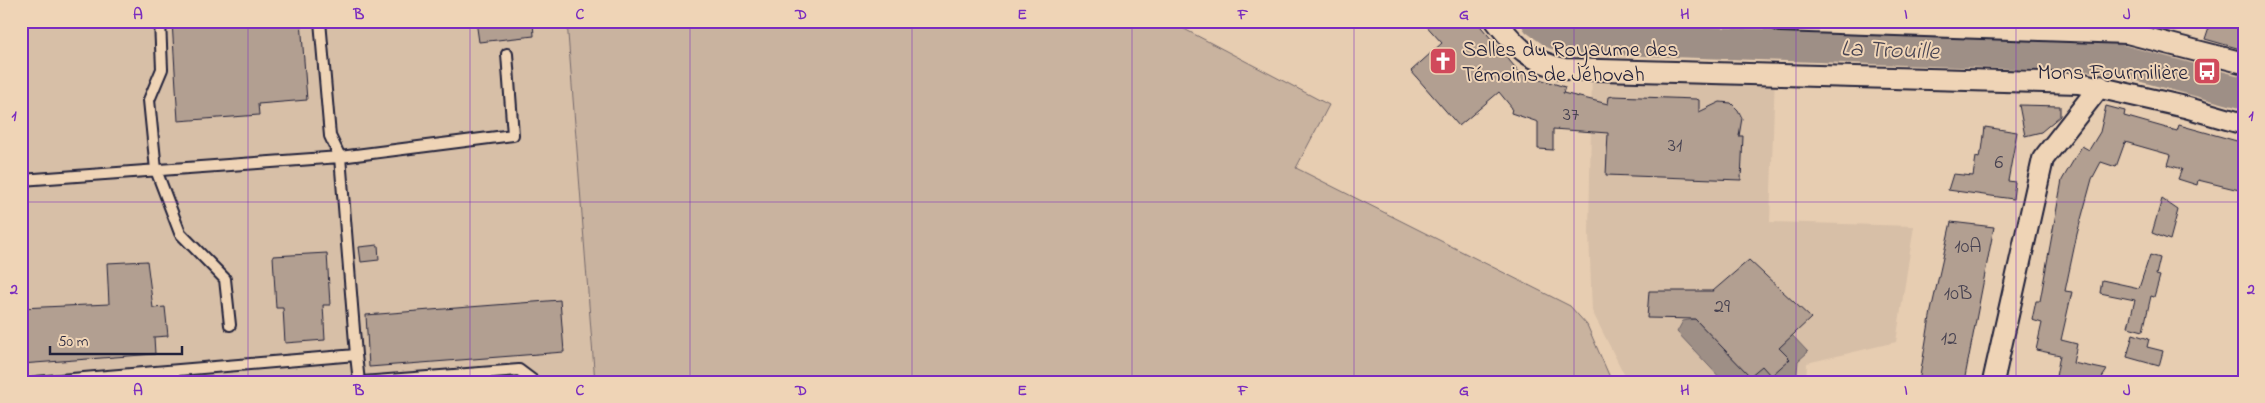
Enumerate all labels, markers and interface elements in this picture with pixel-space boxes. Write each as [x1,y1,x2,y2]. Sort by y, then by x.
text: A [133,3,143,27]
text: B [353,3,365,27]
text: C [576,3,585,27]
text: D [794,3,807,27]
text: E [1017,3,1027,27]
text: F [1237,3,1249,27]
text: G [1459,3,1469,27]
text: H [1680,3,1690,27]
text: I [1904,3,1908,27]
text: J [2123,3,2131,27]
water label: La Trouille [1840,32,1941,71]
place label: Salles du Royaume des Témoins de Jéhovah [1462,35,1678,92]
church icon: Salles du Royaume des Témoins de Jéhovah [1428,46,1458,76]
bus stop icon: Mons Fourmilière [2192,56,2222,86]
place label: Mons Fourmilière [2037,58,2188,90]
house number: 37 [1563,101,1579,130]
text: 1 [11,104,17,128]
text: 1 [2248,104,2254,128]
house number: 31 [1668,132,1682,161]
house number: 6 [1995,149,2004,178]
house number: 10A [1954,233,1982,262]
text: 2 [9,278,18,302]
text: 2 [2246,278,2255,302]
house number: 10B [1944,280,1972,309]
house number: 29 [1714,293,1730,322]
scale bar [50,323,182,355]
house number: 12 [1941,325,1957,354]
text: 50 m [58,331,89,353]
text: A [133,379,143,403]
text: B [353,379,365,403]
text: C [576,379,585,403]
text: D [794,379,807,403]
text: E [1017,379,1027,403]
text: F [1237,379,1249,403]
text: G [1459,379,1469,403]
text: H [1680,379,1690,403]
text: I [1904,379,1908,403]
text: J [2123,379,2131,403]

